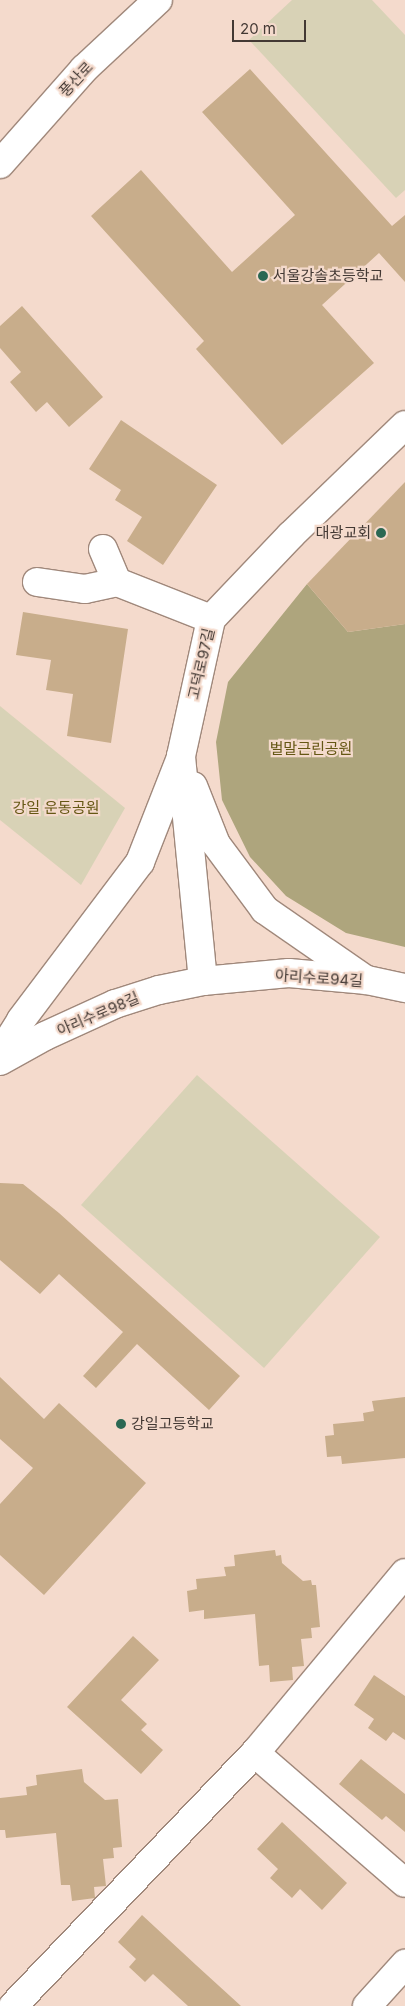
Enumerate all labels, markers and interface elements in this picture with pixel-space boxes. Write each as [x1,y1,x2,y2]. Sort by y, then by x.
scale bar [235,10,309,42]
text: 20 m [240,19,276,38]
street label: 풍산로 [55,58,97,100]
place label: 서울강솔초등학교 [273,267,383,285]
marker: 서울강솔초등학교 [257,270,269,282]
place label: 대광교회 [316,524,371,542]
marker: 대광교회 [375,527,387,539]
street label: 고덕로97길 [184,627,218,701]
park label: 벌말근린공원 [270,740,352,758]
park label: 강일 운동공원 [12,799,100,817]
street label: 아리수로94길 [274,966,364,990]
street label: 아리수로98길 [54,989,142,1039]
place label: 강일고등학교 [131,1415,214,1433]
marker: 강일고등학교 [115,1418,127,1430]

